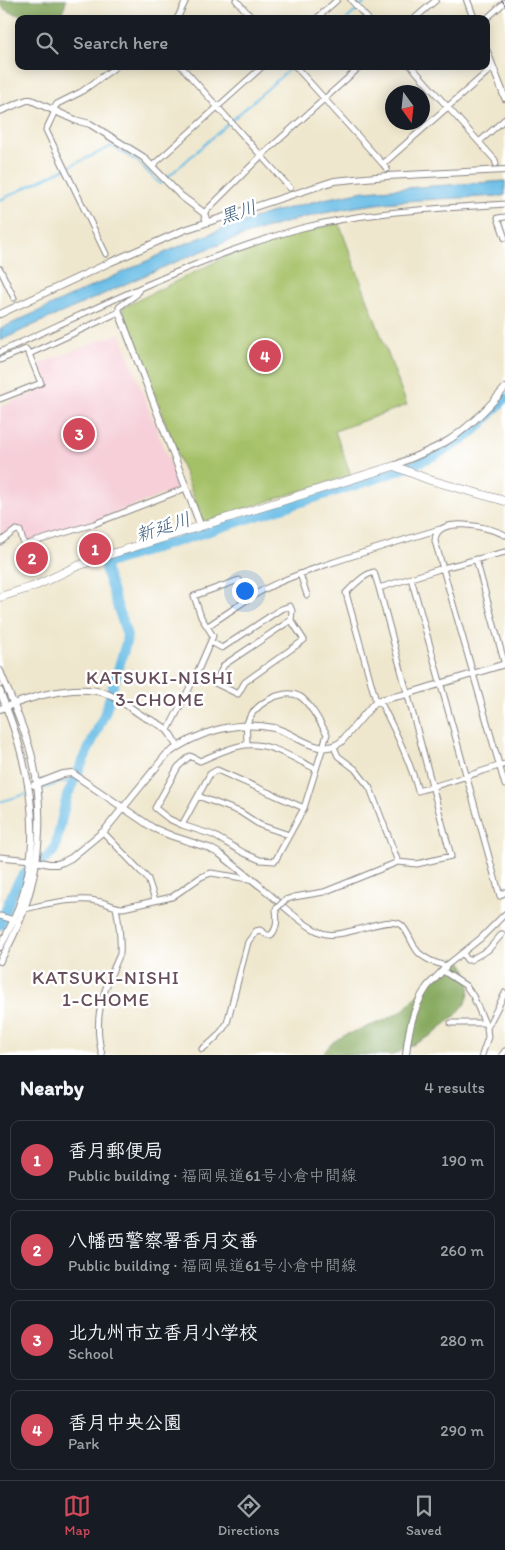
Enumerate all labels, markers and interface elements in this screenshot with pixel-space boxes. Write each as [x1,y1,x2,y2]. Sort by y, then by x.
search box [15,15,490,70]
icon: search [33,29,61,57]
text: Search here [73,31,168,54]
north arrow [385,85,430,130]
water label: 黒川 [216,195,260,229]
pin: 4 [249,337,281,375]
pin: 3 [63,415,95,453]
water label: 新延川 [132,507,194,547]
pin: 1 [79,530,111,568]
pin: 2 [16,539,48,577]
your location [232,578,258,604]
district label: KATSUKI-NISHI 3-CHOME [86,666,234,711]
district label: KATSUKI-NISHI 1-CHOME [32,966,180,1011]
text: Nearby [20,1075,84,1100]
text: 4 results [424,1078,485,1097]
text: 香月郵便局 [68,1139,163,1162]
text: 1 [33,1151,41,1170]
text: 190 m [441,1151,484,1170]
text: Public building · 福岡県道61号小倉中間線 [68,1166,357,1185]
text: 八幡西警察署香月交番 [68,1229,258,1252]
text: 2 [33,1241,41,1260]
text: 260 m [440,1241,484,1260]
text: Public building · 福岡県道61号小倉中間線 [68,1256,357,1275]
text: 北九州市立香月小学校 [68,1321,258,1344]
text: 3 [33,1331,41,1350]
text: 280 m [440,1331,484,1350]
text: School [68,1344,114,1363]
text: 香月中央公園 [68,1411,182,1434]
text: 4 [32,1421,42,1440]
text: 290 m [440,1421,484,1440]
text: Park [68,1434,99,1453]
tab: Map [63,1492,91,1539]
tab: Directions [218,1492,279,1539]
tab: Saved [406,1492,442,1539]

